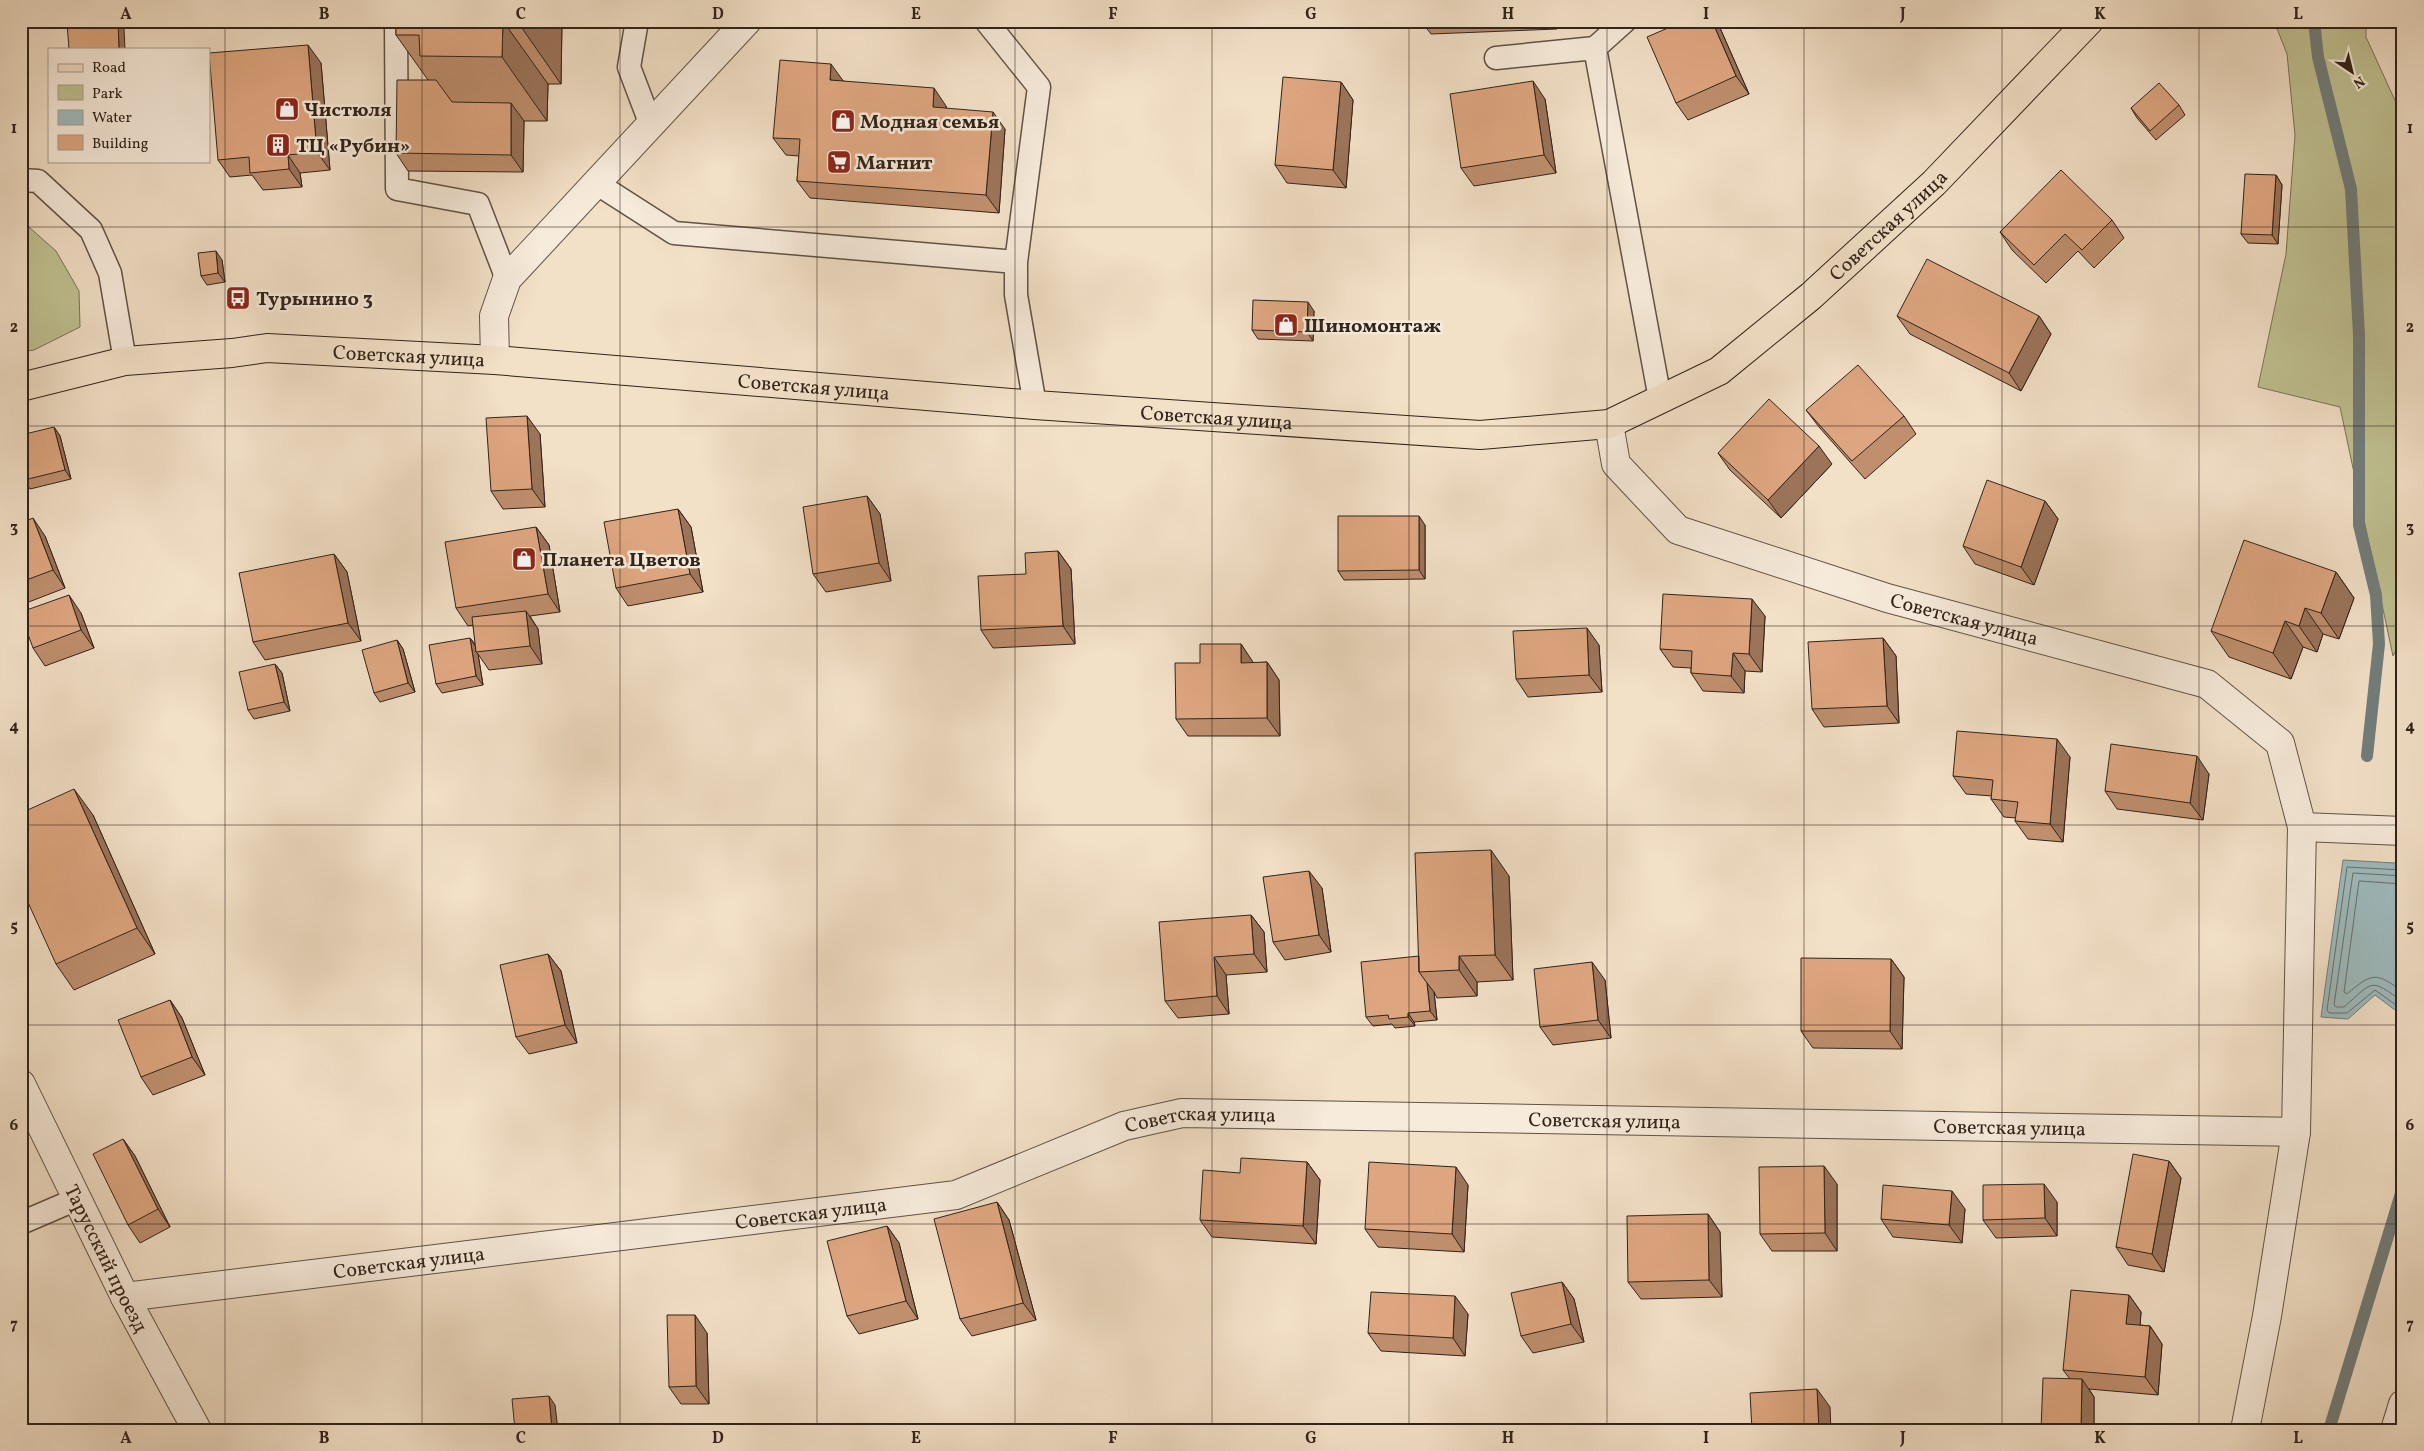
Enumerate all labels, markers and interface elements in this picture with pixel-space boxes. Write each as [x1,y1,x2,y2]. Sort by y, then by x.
text: A [120,4,132,26]
text: B [319,4,330,26]
text: C [516,4,526,26]
text: D [712,4,724,26]
text: E [911,4,921,26]
text: F [1108,4,1118,26]
text: G [1305,4,1317,26]
text: H [1502,4,1514,26]
text: I [1703,4,1709,26]
text: J [1899,4,1906,26]
text: K [2094,4,2106,26]
text: L [2293,4,2303,26]
legend [48,48,210,162]
north arrow [2326,48,2376,98]
text: Road [92,58,126,79]
text: N [2349,71,2368,92]
text: Park [92,84,123,105]
shop icon: Чистюля [274,96,300,122]
place label: Чистюля [304,97,392,125]
text: Water [92,108,132,129]
shop icon: Модная семья [830,108,856,134]
place label: Модная семья [860,109,999,137]
text: 1 [11,118,17,140]
text: 1 [2407,118,2413,140]
building icon: ТЦ «Рубин» [265,132,291,158]
place label: ТЦ «Рубин» [296,133,410,161]
text: Building [92,134,149,155]
supermarket icon: Магнит [826,149,852,175]
place label: Магнит [856,150,933,178]
street label: Советская улица [1824,165,1955,289]
bus stop icon: Турынино 3 [225,285,251,311]
place label: Турынино 3 [256,286,373,314]
shop icon: Шиномонтаж [1273,312,1299,338]
place label: Шиномонтаж [1304,313,1441,341]
text: 2 [10,317,18,339]
text: 2 [2406,317,2414,339]
street label: Советская улица [332,339,486,375]
street label: Советская улица [736,368,891,409]
street label: Советская улица [1139,400,1293,438]
text: 3 [10,517,18,539]
text: 3 [2406,517,2414,539]
shop icon: Планета Цветов [511,546,537,572]
place label: Планета Цветов [542,547,701,575]
street label: Советская улица [1887,587,2041,654]
text: 4 [9,716,19,738]
text: 4 [2405,716,2415,738]
text: 5 [10,916,18,938]
text: 5 [2406,916,2414,938]
street label: Советская улица [1122,1100,1276,1141]
street label: Советская улица [1528,1107,1681,1138]
street label: Советская улица [1933,1114,2086,1144]
text: 6 [10,1115,19,1137]
text: 6 [2406,1115,2415,1137]
street label: Тарусский проезд [56,1180,154,1338]
street label: Советская улица [734,1192,888,1238]
street label: Советская улица [332,1241,486,1287]
text: 7 [10,1314,18,1336]
text: 7 [2406,1314,2414,1336]
text: A [120,1428,132,1450]
text: B [319,1428,330,1450]
text: C [516,1428,526,1450]
text: D [712,1428,724,1450]
text: E [911,1428,921,1450]
text: F [1108,1428,1118,1450]
text: G [1305,1428,1317,1450]
text: H [1502,1428,1514,1450]
text: I [1703,1428,1709,1450]
text: J [1899,1428,1906,1450]
text: K [2094,1428,2106,1450]
text: L [2293,1428,2303,1450]

